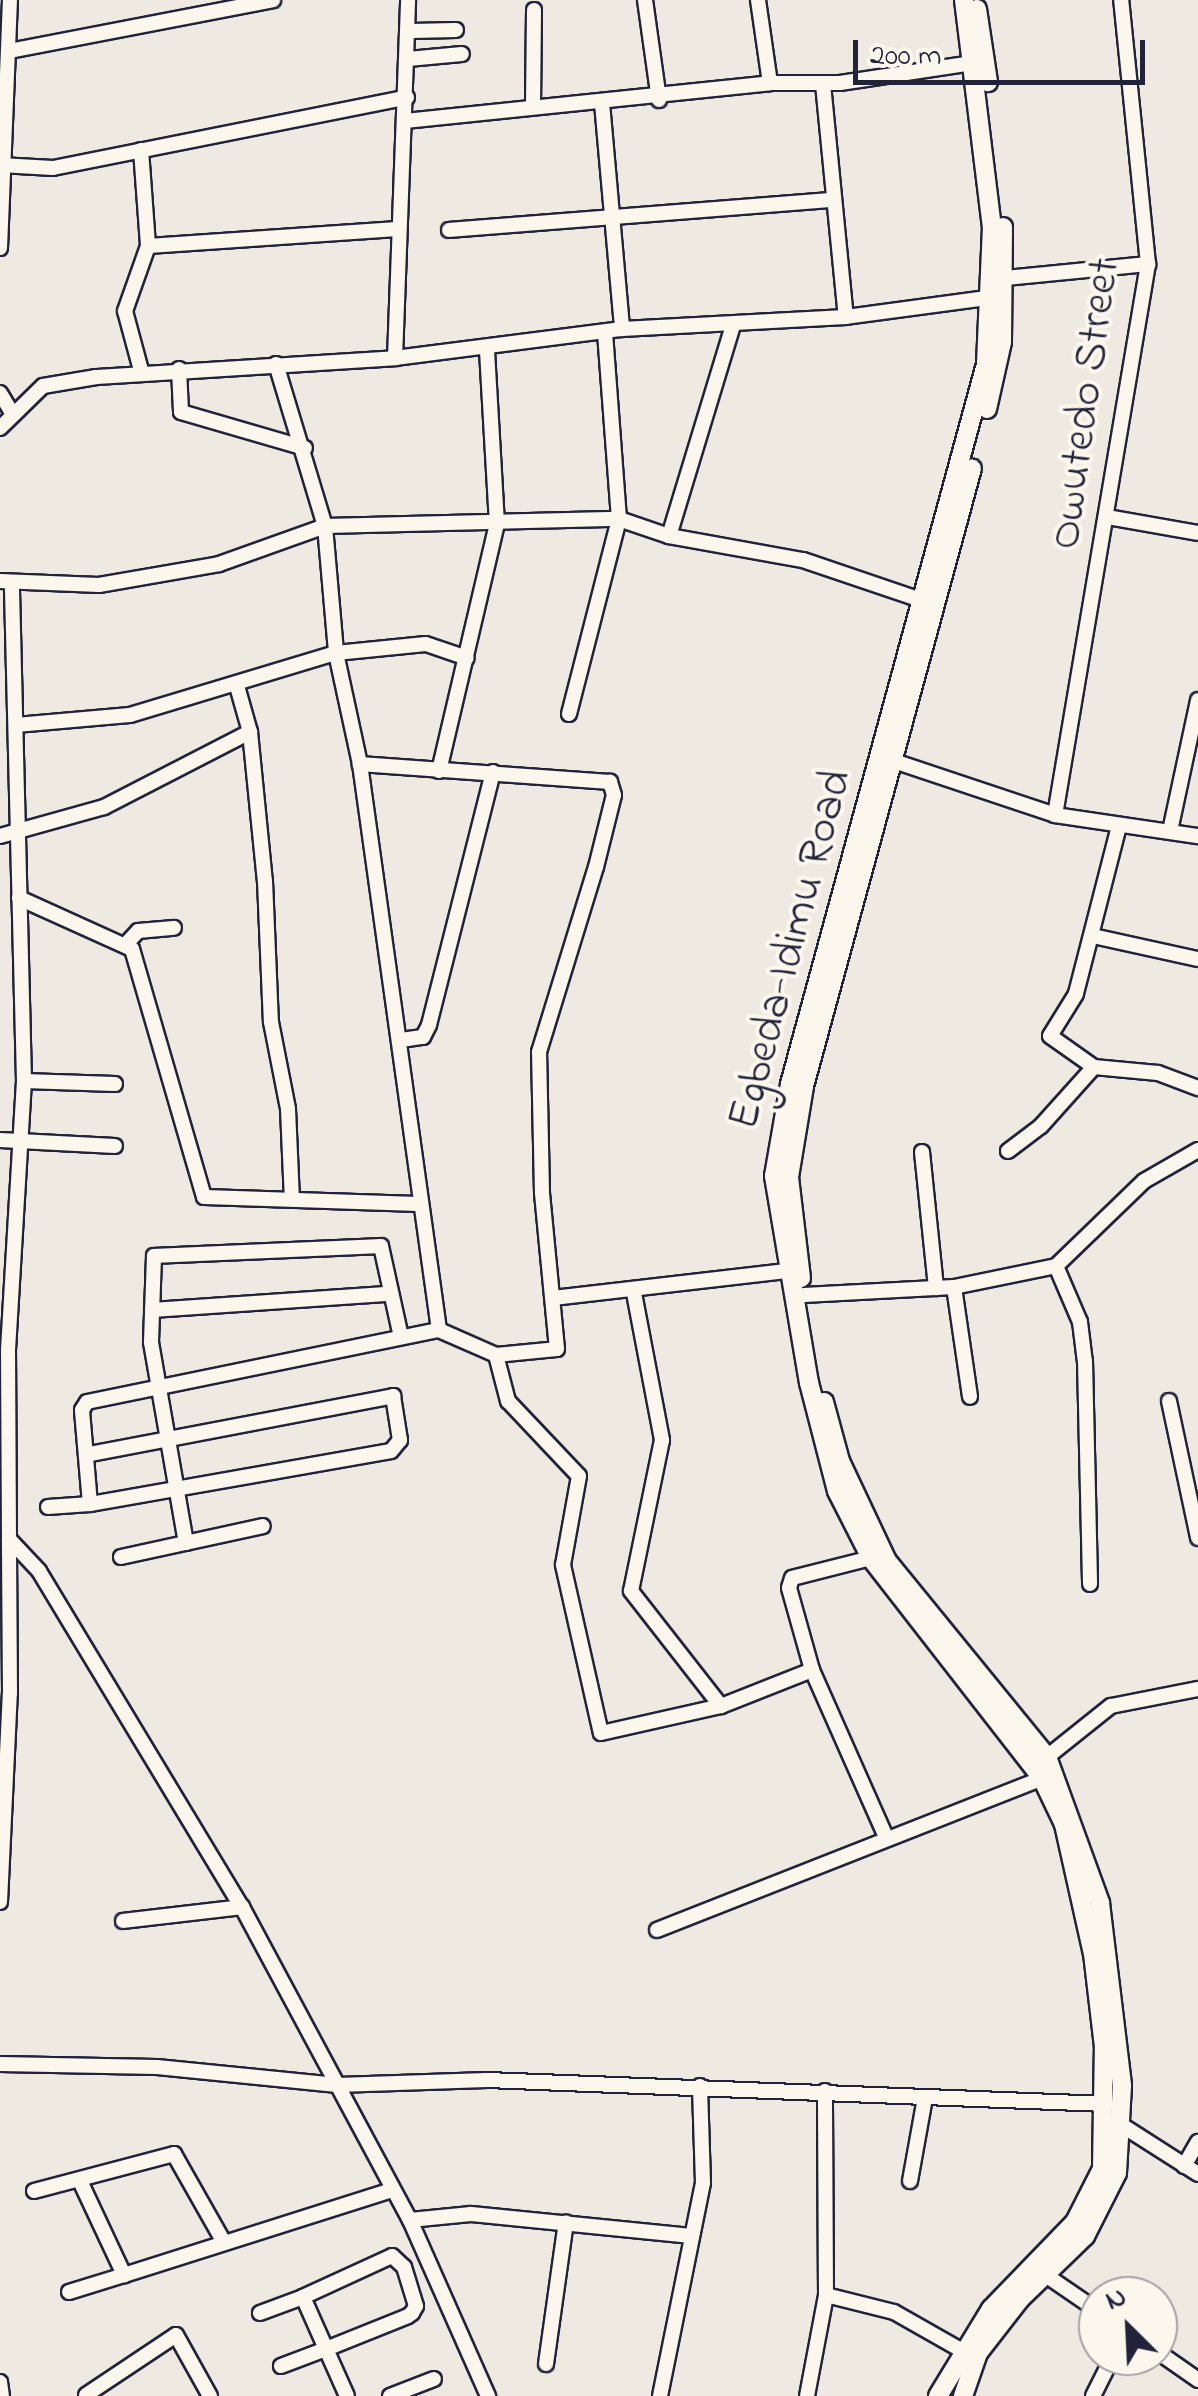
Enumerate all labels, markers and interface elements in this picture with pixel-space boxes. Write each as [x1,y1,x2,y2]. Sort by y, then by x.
scale bar [858,20,1150,82]
text: 200 m [870,35,942,79]
street label: Owutedo Street [1040,255,1134,553]
street label: Egbeda-Idimu Road [718,764,866,1136]
north arrow [1078,2276,1178,2376]
text: N [1099,2277,1133,2323]

